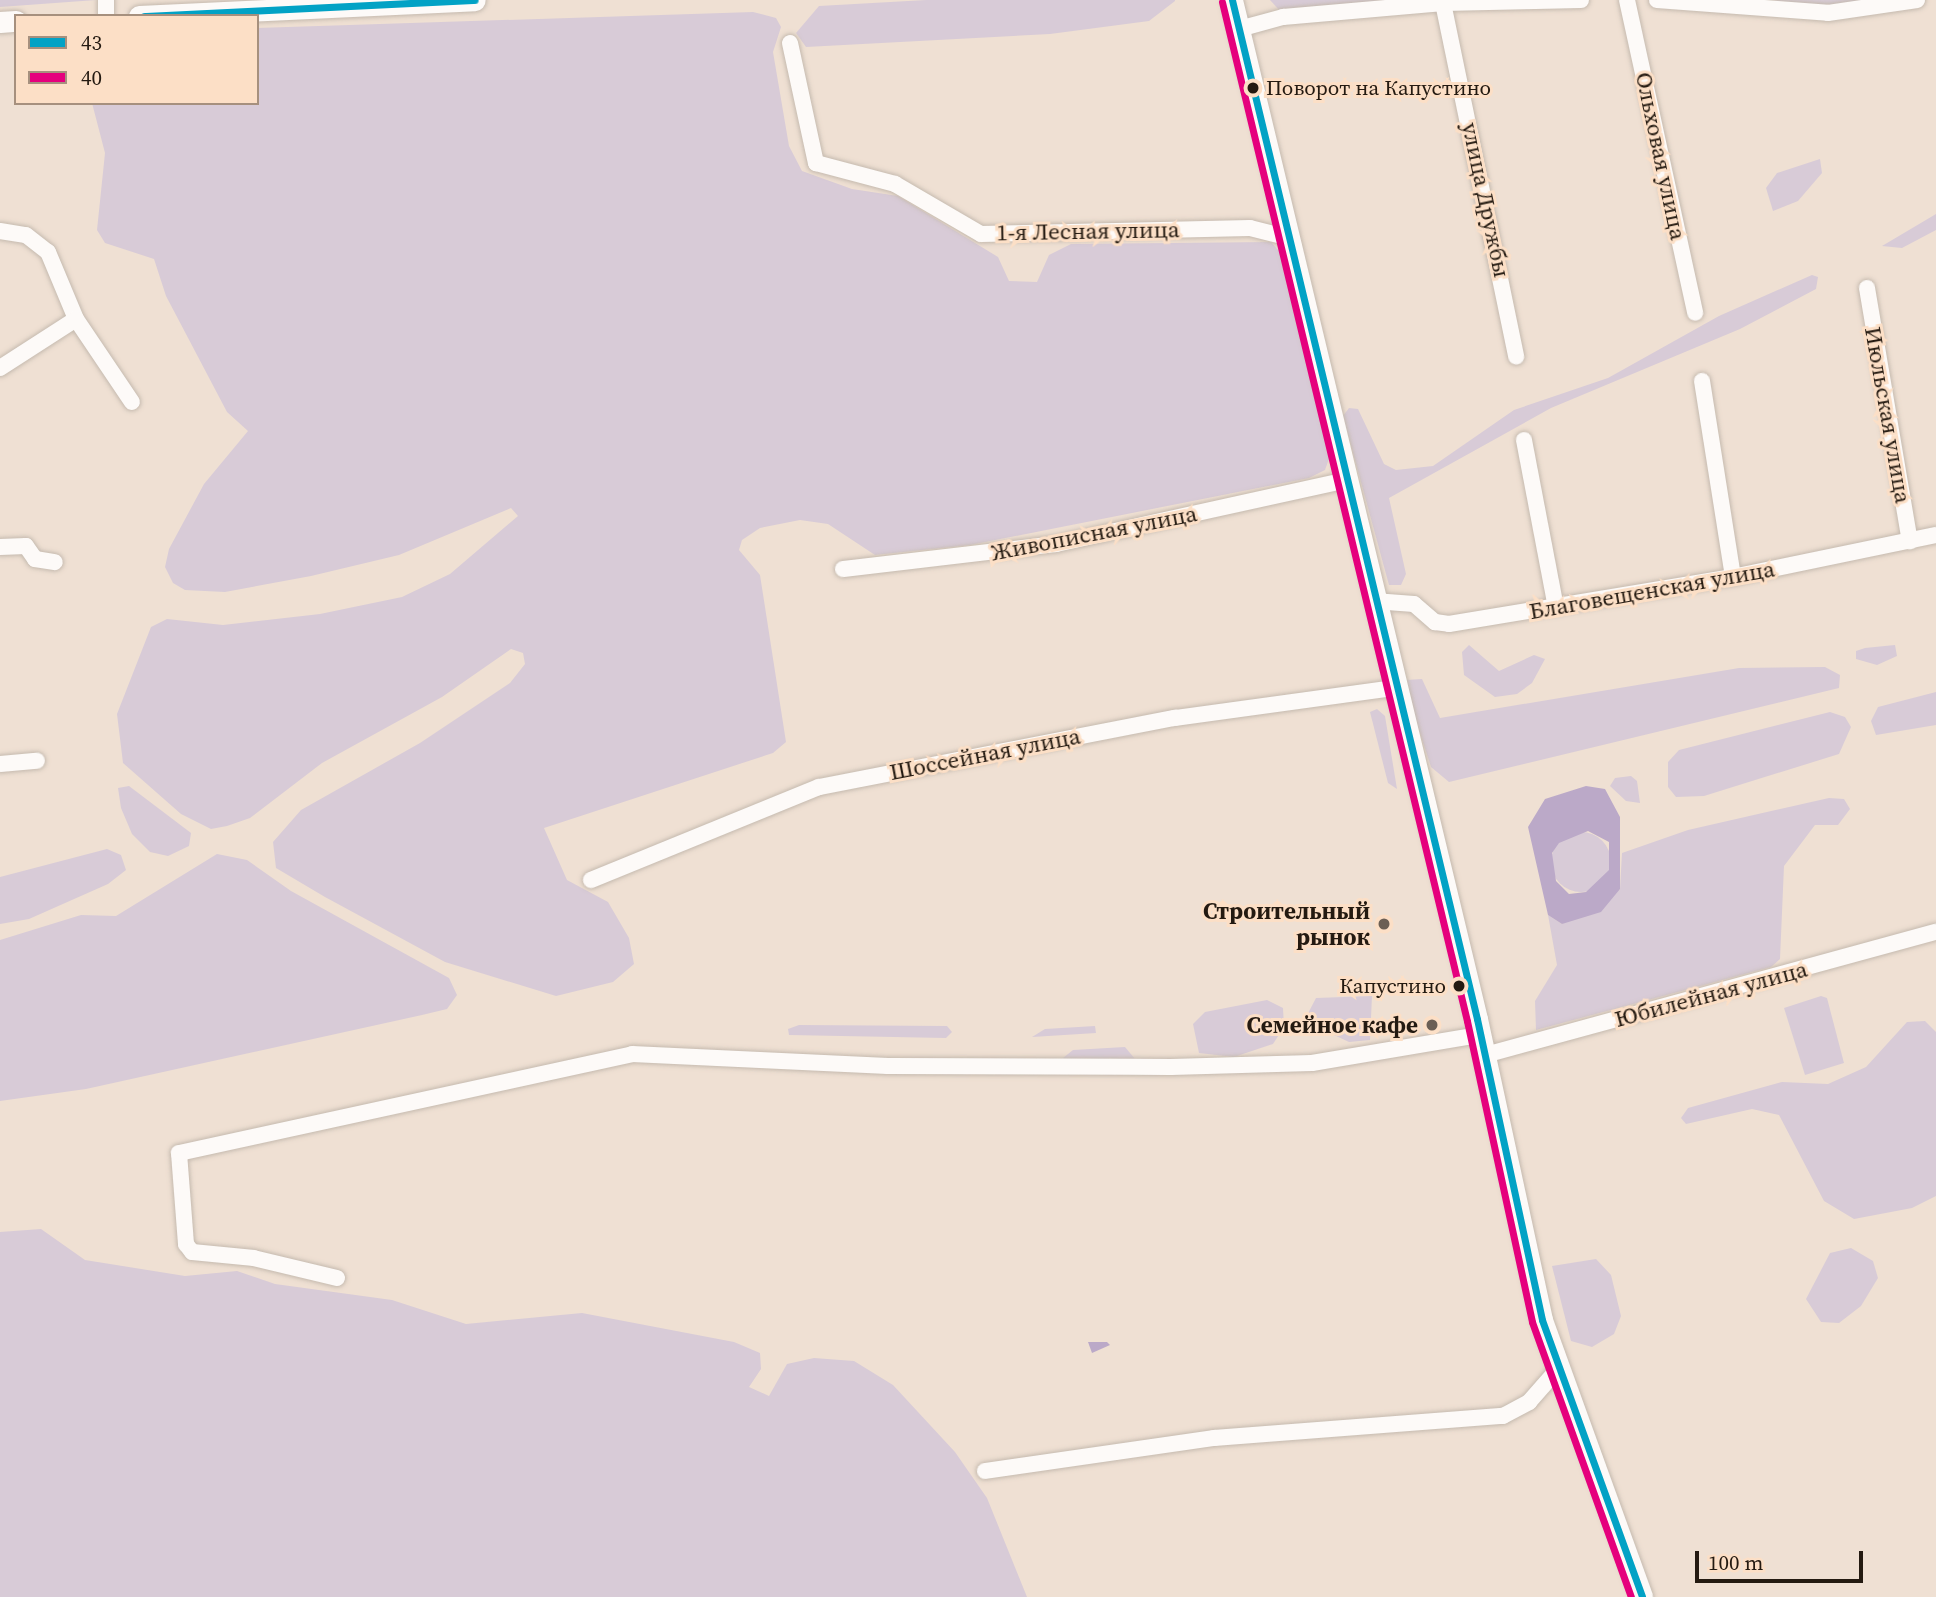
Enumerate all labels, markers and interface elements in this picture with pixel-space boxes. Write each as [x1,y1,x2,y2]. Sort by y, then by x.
legend [14,14,259,105]
text: 43 [81,28,102,57]
text: 40 [81,63,102,92]
street label: Ольховая улица [1630,70,1692,242]
place label: Поворот на Капустино [1266,75,1491,101]
marker: Поворот на Капустино [1246,81,1260,95]
street label: улица Дружбы [1456,120,1516,280]
street label: 1-я Лесная улица [996,216,1180,246]
street label: Июльская улица [1859,325,1917,505]
street label: Живописная улица [989,499,1199,567]
street label: Благовещенская улица [1527,555,1777,625]
street label: Шоссейная улица [887,722,1083,786]
place label: Строительный рынок [1203,897,1370,951]
marker: Строительный рынок [1376,916,1392,932]
street label: Юбилейная улица [1612,955,1810,1033]
place label: Капустино [1339,973,1446,999]
marker: Капустино [1452,979,1466,993]
place label: Семейное кафе [1247,1011,1418,1039]
marker: Семейное кафе [1424,1017,1440,1033]
scale bar [1698,1538,1866,1582]
text: 100 m [1708,1548,1763,1577]

